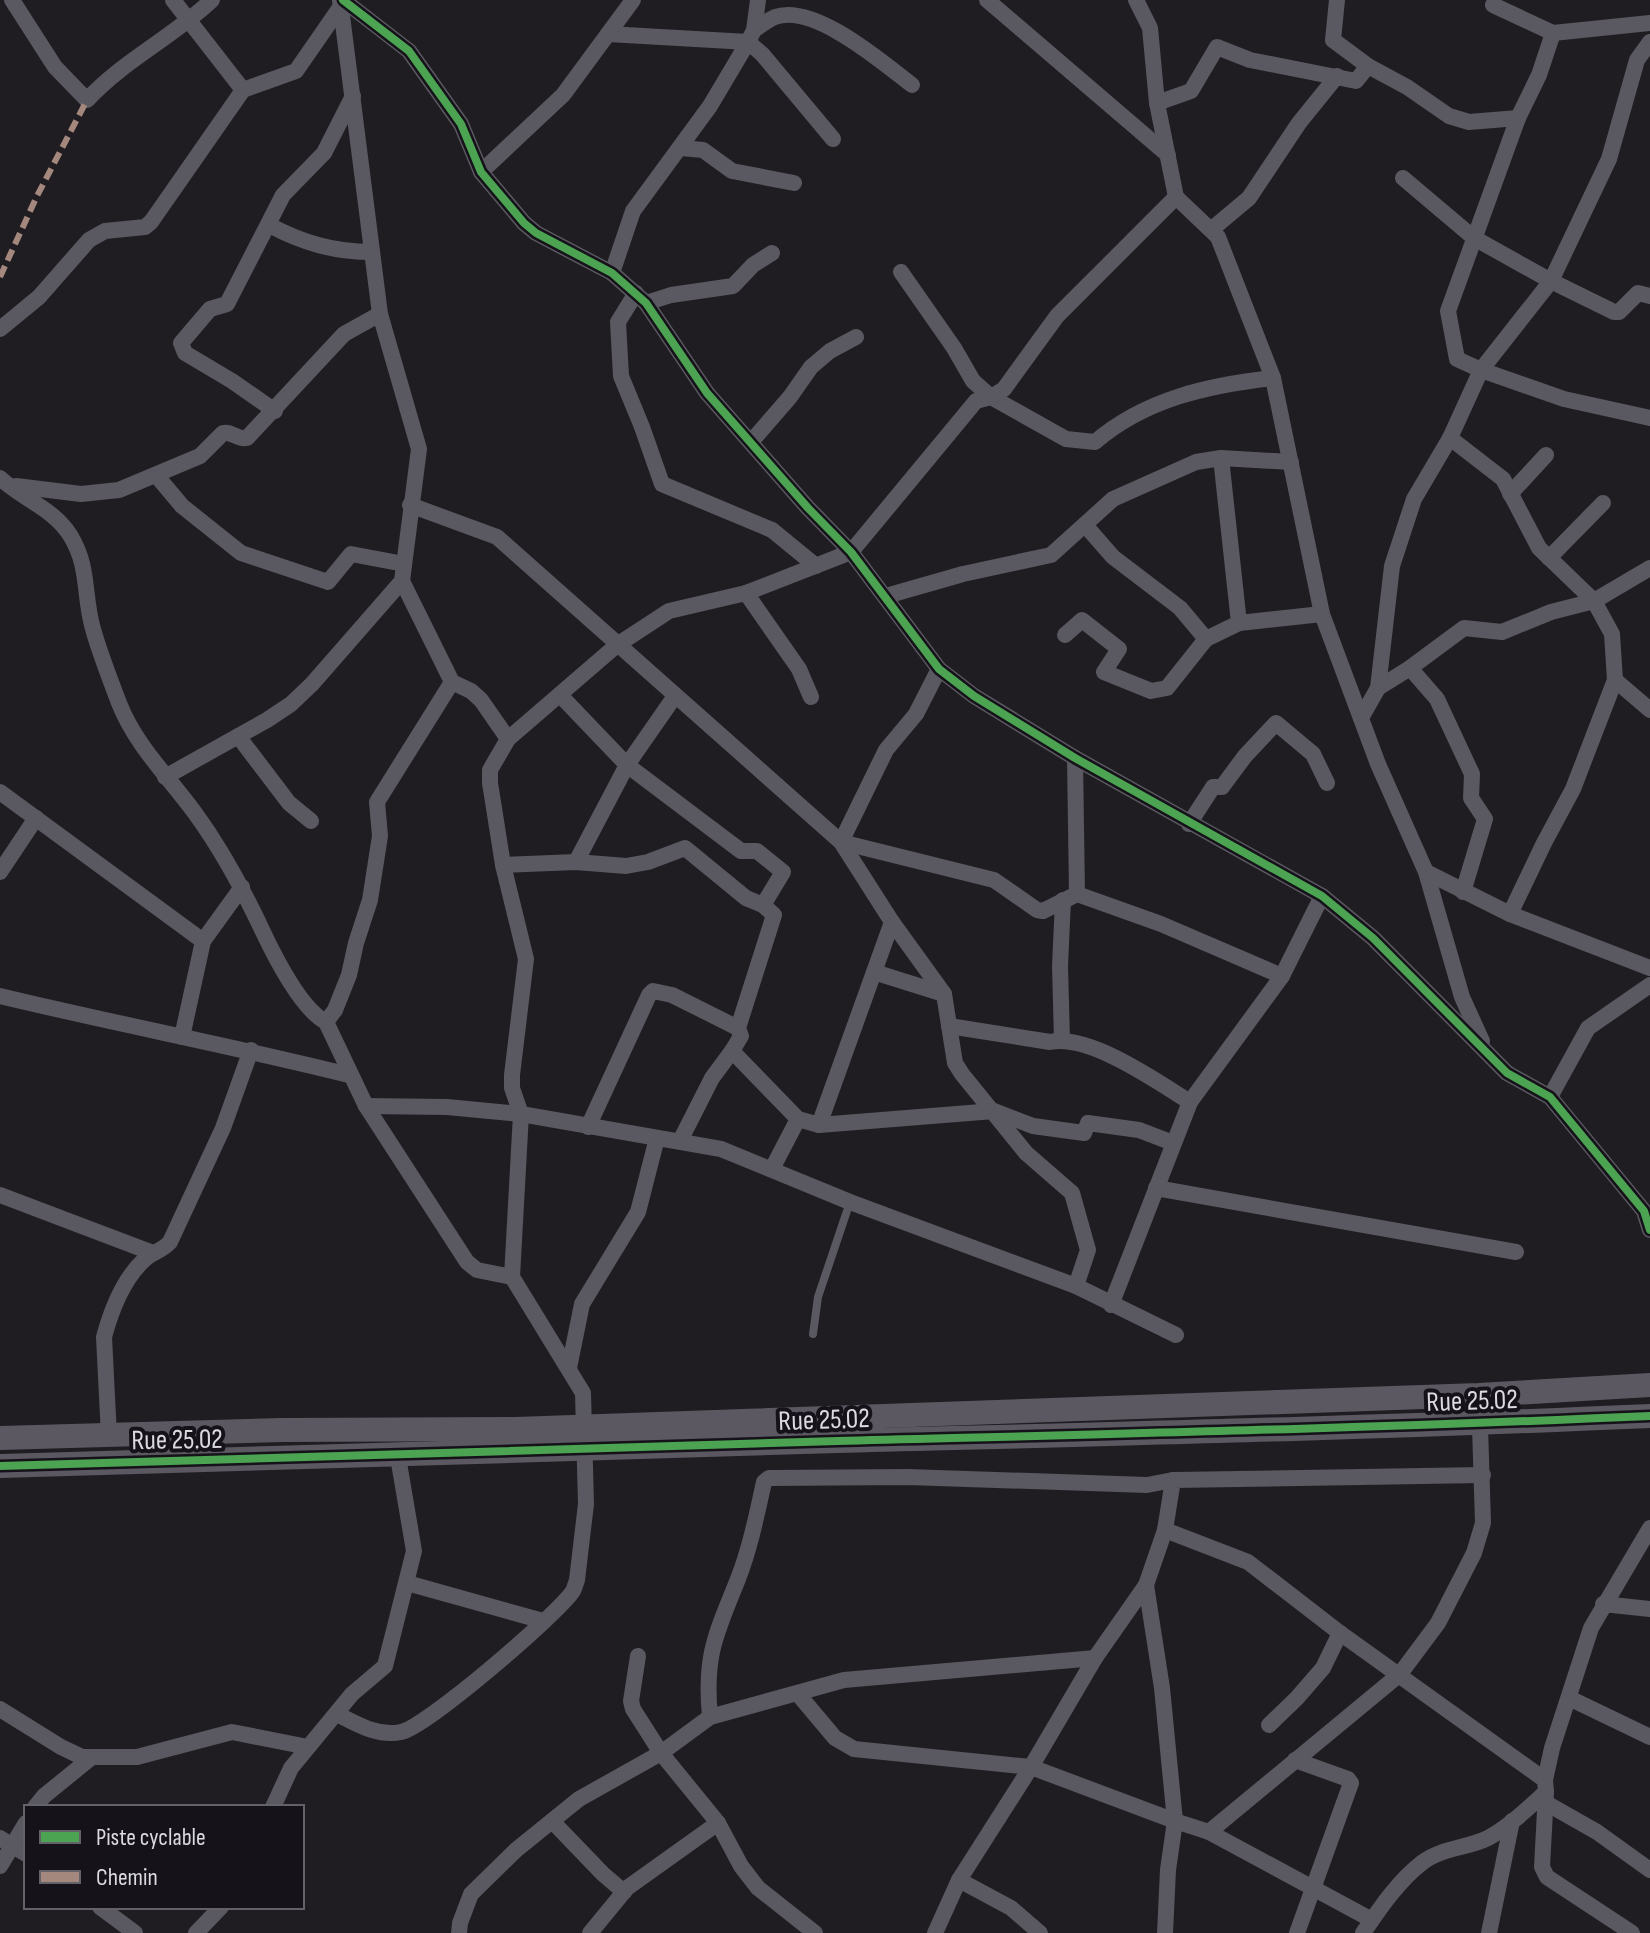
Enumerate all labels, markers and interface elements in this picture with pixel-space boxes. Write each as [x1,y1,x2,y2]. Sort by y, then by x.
street label: Rue 25.02 [1426,1383,1518,1419]
street label: Rue 25.02 [778,1402,870,1438]
street label: Rue 25.02 [131,1423,223,1457]
legend [24,1805,304,1909]
text: Piste cyclable [96,1823,206,1852]
text: Chemin [96,1863,158,1892]

